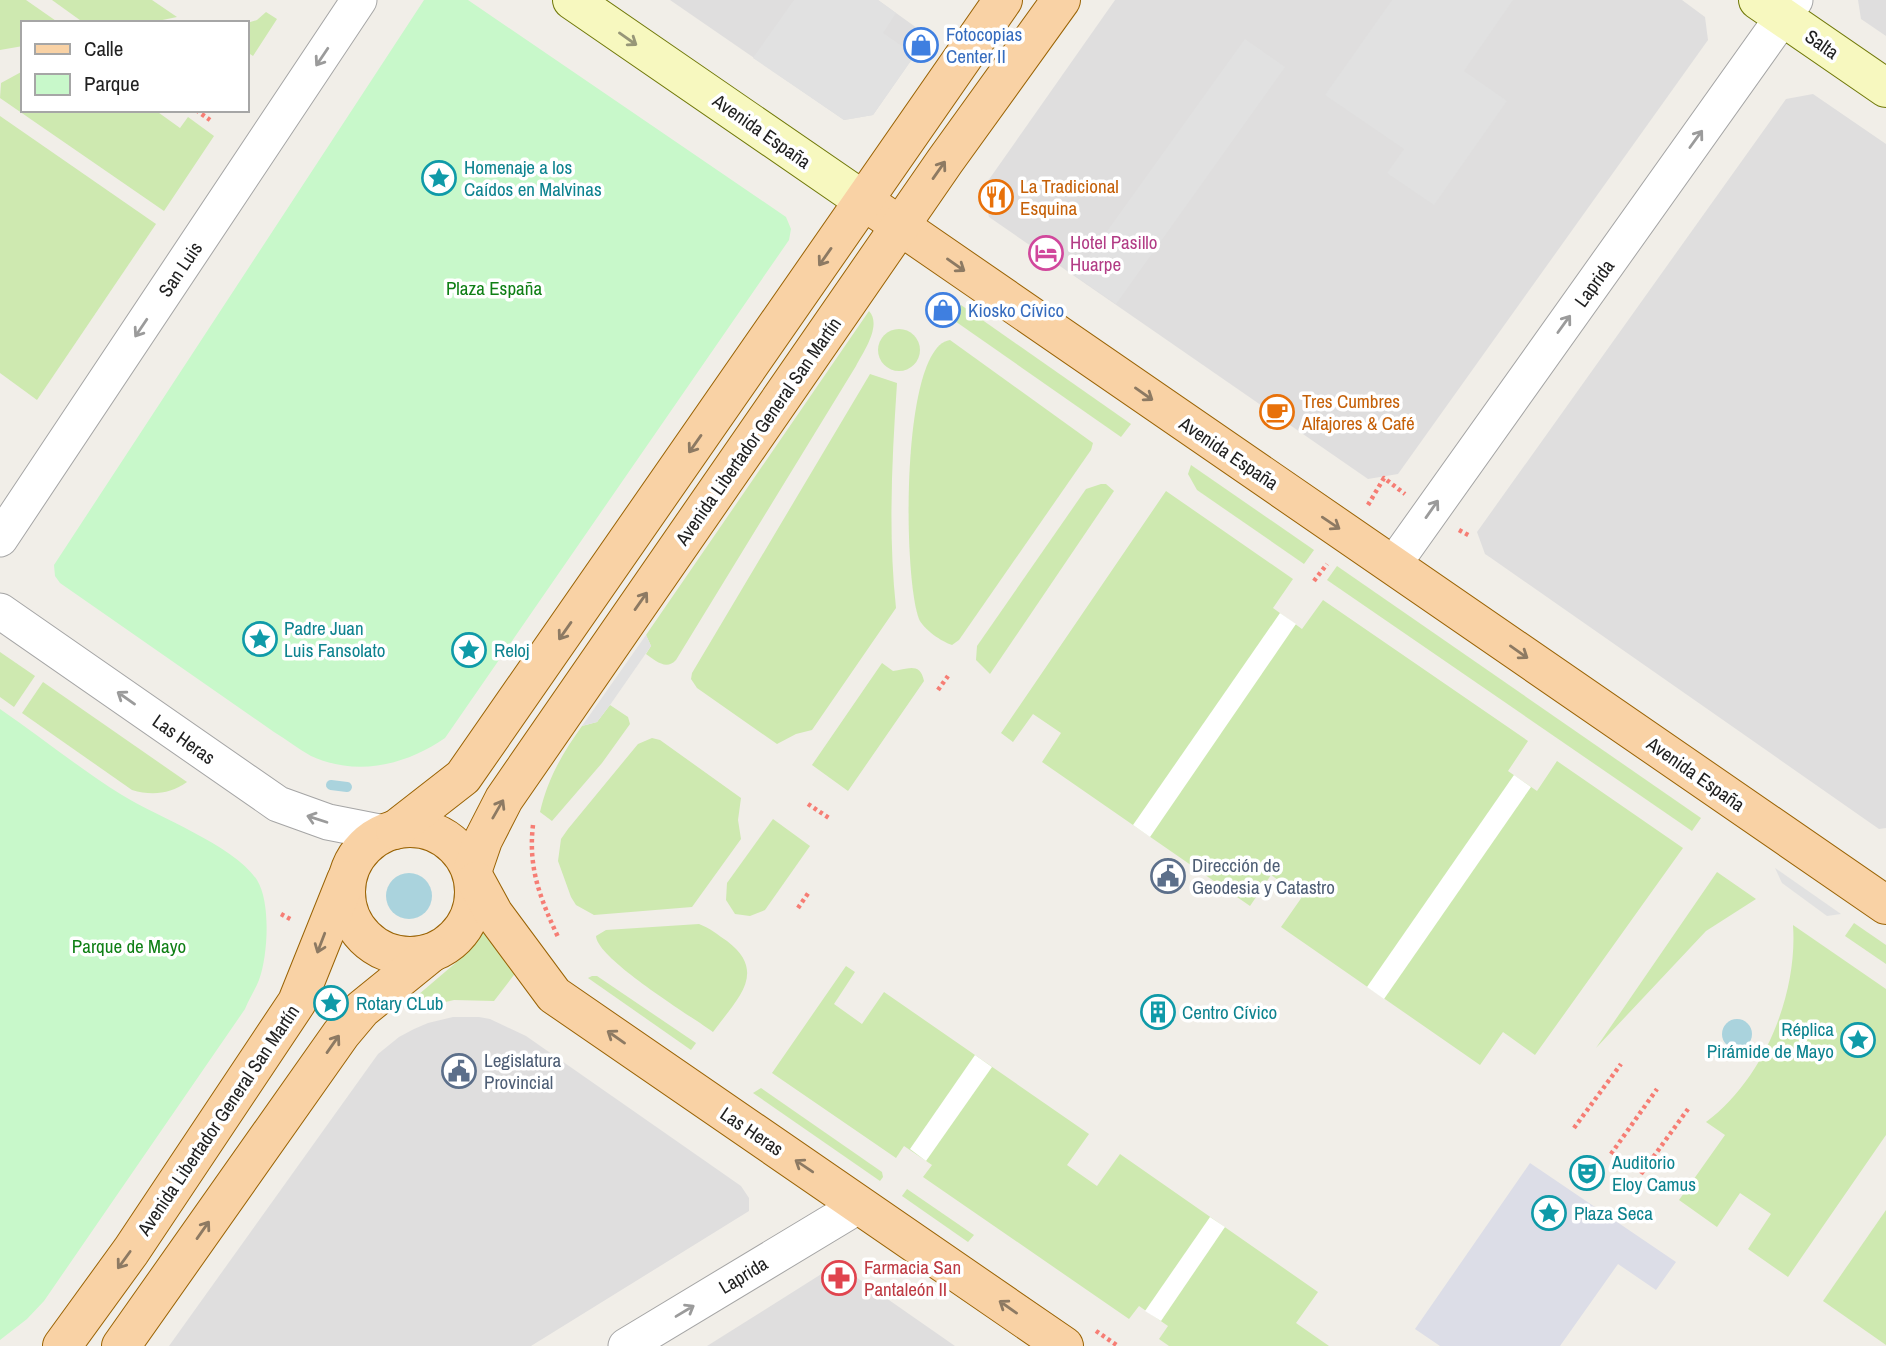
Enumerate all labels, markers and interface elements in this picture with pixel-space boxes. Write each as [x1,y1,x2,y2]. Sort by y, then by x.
legend [21,21,248,112]
place label: Fotocopias Center II [946,21,1023,69]
street label: Salta [1800,23,1844,65]
shop icon: Fotocopias Center II [902,26,940,64]
one-way arrow [618,32,637,46]
text: Calle [84,34,123,63]
one-way arrow [314,47,329,66]
text: Parque [84,69,140,98]
street label: Avenida España [707,87,816,175]
one-way arrow [1689,130,1703,149]
place label: Homenaje a los Caídos en Malvinas [464,154,602,202]
place icon: Homenaje a los Caídos en Malvinas [420,159,458,197]
one-way arrow [932,161,946,180]
place label: La Tradicional Esquina [1020,173,1119,221]
restaurant icon: La Tradicional Esquina [977,178,1015,216]
place label: Hotel Pasillo Huarpe [1070,229,1157,277]
hotel icon: Hotel Pasillo Huarpe [1027,234,1065,272]
street label: San Luis [152,236,208,302]
one-way arrow [818,247,832,266]
street label: Laprida [1568,254,1620,312]
one-way arrow [946,258,966,272]
park label: Plaza España [446,275,542,301]
shop icon: Kiosko Cívico [924,291,962,329]
place label: Kiosko Cívico [968,297,1064,323]
street label: Avenida Libertador General San Martín [669,312,847,551]
one-way arrow [1557,315,1571,334]
one-way arrow [134,317,148,337]
one-way arrow [1134,387,1153,401]
place label: Tres Cumbres Alfajores & Café [1301,388,1415,436]
cafe icon: Tres Cumbres Alfajores & Café [1258,393,1296,431]
street label: Avenida España [1174,410,1284,496]
one-way arrow [688,434,702,453]
one-way arrow [1425,500,1439,519]
one-way arrow [1321,516,1340,530]
one-way arrow [634,592,648,611]
place label: Padre Juan Luis Fansolato [284,615,385,663]
place icon: Padre Juan Luis Fansolato [241,620,279,658]
one-way arrow [558,621,572,640]
place icon: Reloj [450,631,488,669]
place label: Reloj [494,637,530,663]
one-way arrow [1509,645,1528,659]
one-way arrow [117,691,136,705]
street label: Las Heras [147,708,221,770]
street label: Avenida España [1641,730,1750,818]
one-way arrow [491,799,505,819]
one-way arrow [307,811,329,824]
place label: Dirección de Geodesia y Catastro [1192,852,1335,900]
public building icon: Dirección de Geodesia y Catastro [1149,857,1187,895]
one-way arrow [314,932,327,954]
park label: Parque de Mayo [72,933,186,959]
place icon: Rotary CLub [312,984,350,1022]
place label: Rotary CLub [356,990,443,1016]
building icon: Centro Cívico [1139,993,1177,1031]
place label: Centro Cívico [1182,999,1277,1025]
street label: Avenida Libertador General San Martín [130,1000,305,1241]
place label: Réplica Pirámide de Mayo [1707,1016,1834,1064]
place icon: Réplica Pirámide de Mayo [1839,1021,1877,1059]
one-way arrow [607,1030,626,1044]
one-way arrow [326,1035,340,1054]
place label: Legislatura Provincial [484,1047,561,1095]
public building icon: Legislatura Provincial [440,1052,478,1090]
street label: Las Heras [715,1100,789,1162]
place label: Auditorio Eloy Camus [1611,1149,1696,1197]
theatre icon: Auditorio Eloy Camus [1568,1154,1606,1192]
one-way arrow [794,1159,814,1173]
place icon: Plaza Seca [1530,1194,1568,1232]
place label: Plaza Seca [1574,1200,1653,1226]
one-way arrow [196,1221,210,1240]
one-way arrow [117,1250,131,1269]
street label: Laprida [714,1250,773,1300]
place label: Farmacia San Pantaleón II [864,1254,961,1302]
pharmacy icon: Farmacia San Pantaleón II [820,1259,858,1297]
one-way arrow [999,1300,1018,1314]
one-way arrow [674,1303,694,1317]

